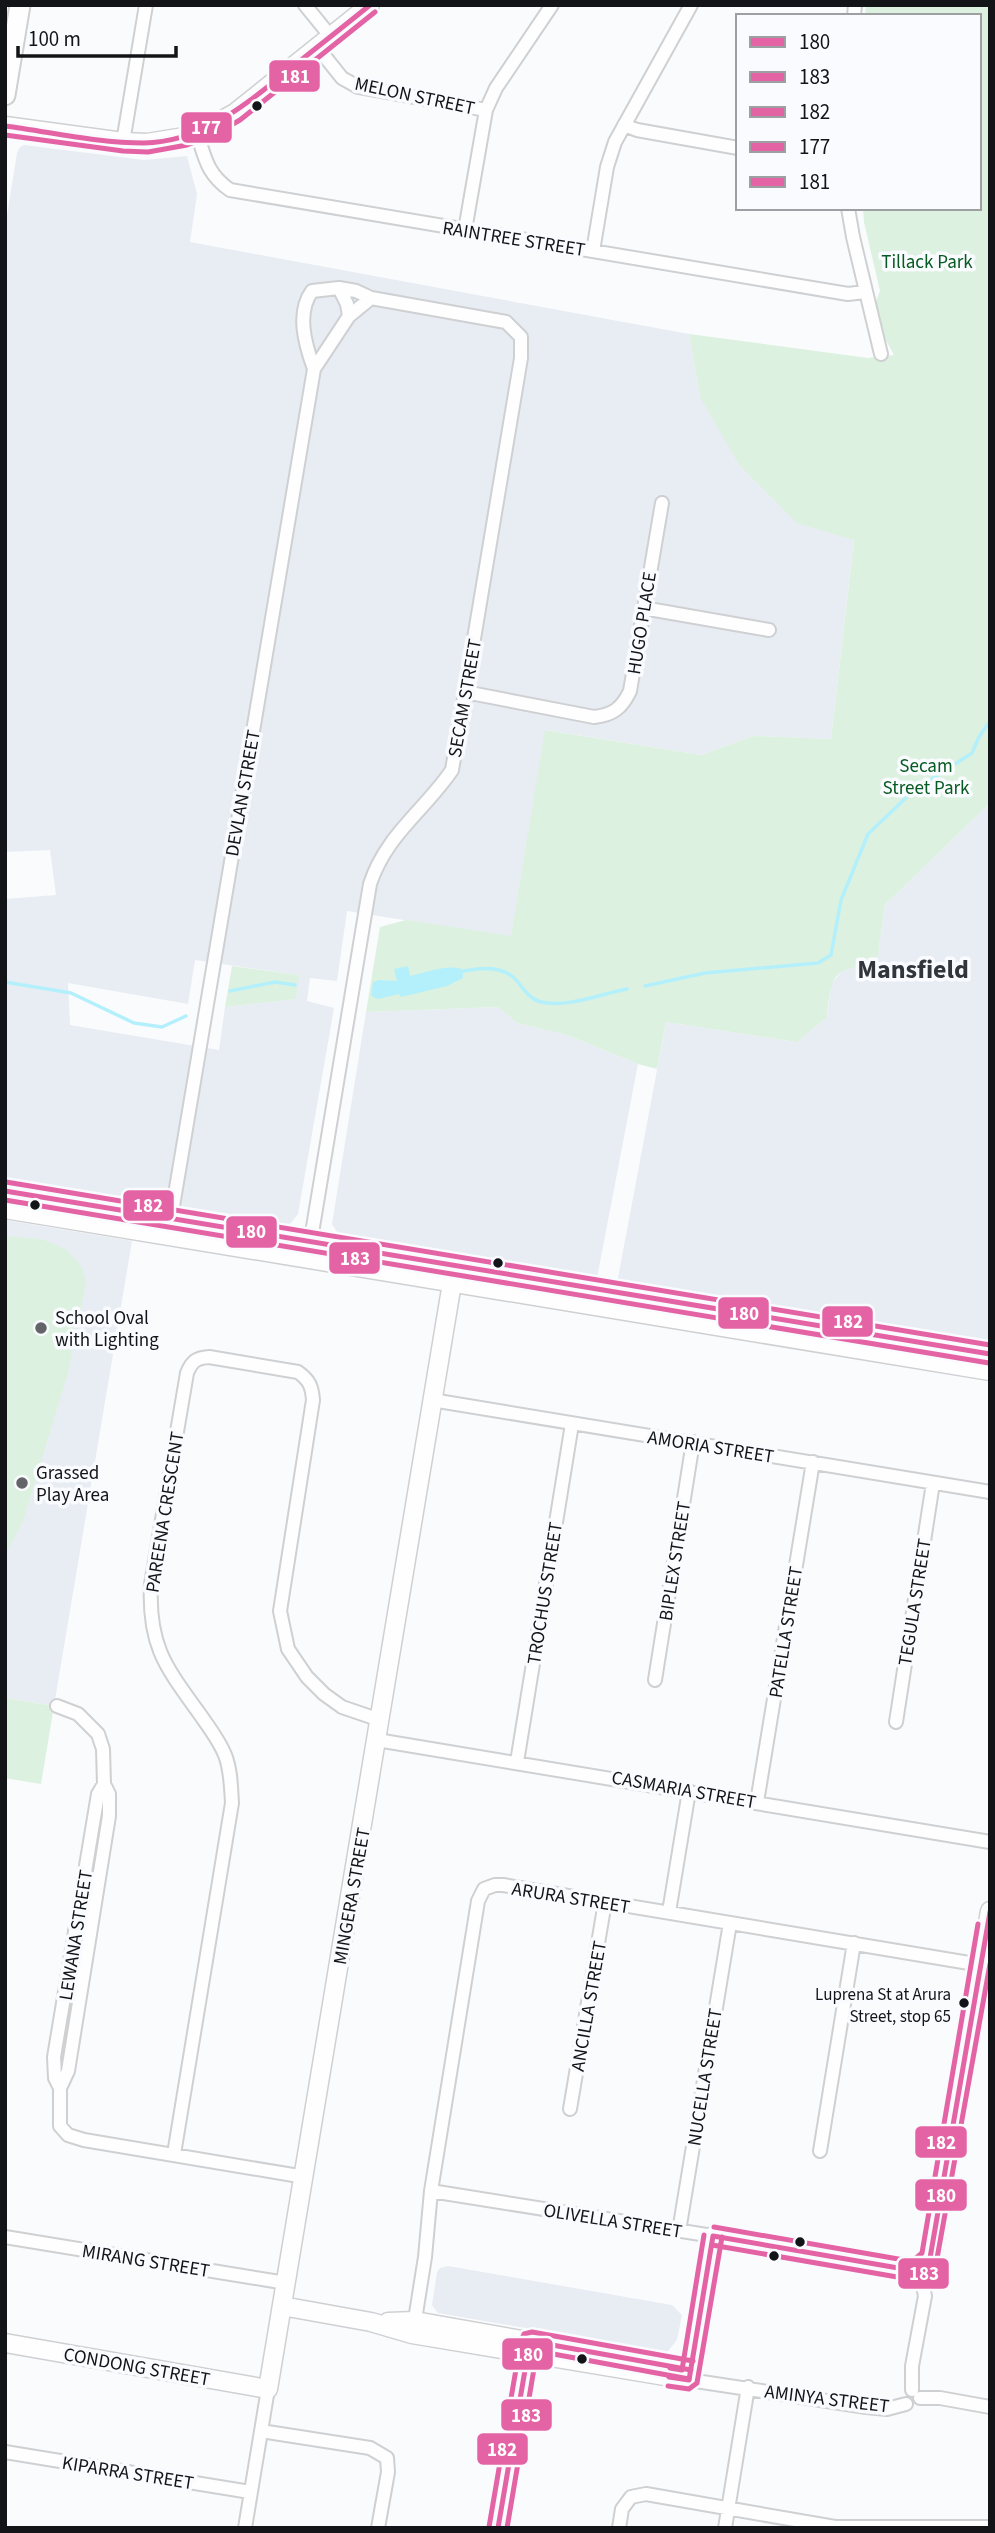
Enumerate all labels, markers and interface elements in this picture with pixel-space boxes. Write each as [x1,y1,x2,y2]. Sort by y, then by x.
scale bar [18,14,175,58]
legend [736,14,981,210]
text: 100 m [28,24,81,54]
text: 180 [799,27,830,57]
line badge: 181 [268,59,321,93]
text: 183 [799,62,830,92]
text: 181 [280,64,310,91]
street label: MELON STREET [352,71,477,122]
text: 182 [799,97,830,127]
unlabelled marker [250,99,264,113]
line badge: 177 [180,111,233,144]
text: 177 [191,115,221,142]
text: 177 [799,132,830,162]
text: 181 [799,167,830,197]
street label: RAINTREE STREET [440,215,587,264]
park label: Tillack Park [881,249,973,276]
street label: HUGO PLACE [621,570,664,677]
street label: SECAM STREET [442,637,489,760]
street label: DEVLAN STREET [219,728,268,859]
park label: Secam Street Park [883,753,970,802]
district label: Mansfield [857,951,969,988]
line badge: 182 [122,1189,175,1222]
text: 182 [133,1193,163,1220]
unlabelled marker [28,1198,42,1212]
line badge: 180 [225,1215,278,1249]
text: 180 [236,1219,266,1246]
line badge: 183 [328,1241,381,1275]
text: 183 [340,1246,370,1273]
unlabelled marker [491,1256,505,1270]
line badge: 180 [717,1296,770,1330]
text: 180 [729,1301,759,1328]
place label: School Oval with Lighting [55,1305,159,1354]
line badge: 182 [821,1305,874,1338]
text: 182 [833,1309,863,1336]
marker: School Oval with Lighting [33,1320,49,1336]
street label: AMORIA STREET [646,1424,776,1471]
street label: PAREENA CRESCENT [139,1430,192,1595]
place label: Grassed Play Area [36,1460,109,1509]
marker: Grassed Play Area [14,1475,30,1491]
street label: BIPLEX STREET [653,1500,698,1623]
street label: TROCHUS STREET [521,1520,570,1666]
street label: TEGULA STREET [892,1537,939,1668]
street label: PATELLA STREET [763,1564,810,1700]
street label: CASMARIA STREET [609,1764,758,1816]
street label: MINGERA STREET [327,1826,378,1967]
street label: LEWANA STREET [53,1868,100,2002]
street label: ARURA STREET [510,1876,632,1921]
street label: ANCILLA STREET [565,1939,614,2074]
place label: Luprena St at Arura Street, stop 65 [815,1983,951,2029]
marker: Luprena St at Arura Street, stop 65 [957,1996,971,2010]
street label: NUCELLA STREET [681,2006,730,2148]
line badge: 182 [914,2125,968,2159]
text: 182 [926,2130,956,2157]
line badge: 180 [914,2178,968,2212]
text: 180 [926,2183,956,2210]
street label: OLIVELLA STREET [541,2197,684,2246]
unlabelled marker [793,2235,807,2249]
street label: MIRANG STREET [80,2238,211,2285]
unlabelled marker [767,2249,781,2263]
line badge: 183 [897,2257,950,2290]
text: 183 [909,2261,939,2288]
line badge: 180 [501,2337,554,2371]
street label: CONDONG STREET [61,2341,212,2394]
text: 180 [513,2342,543,2369]
unlabelled marker [575,2352,589,2366]
street label: AMINYA STREET [763,2378,891,2421]
line badge: 183 [500,2398,553,2432]
text: 183 [511,2403,541,2430]
line badge: 182 [476,2432,529,2466]
text: 182 [487,2437,517,2464]
street label: KIPARRA STREET [60,2450,195,2497]

